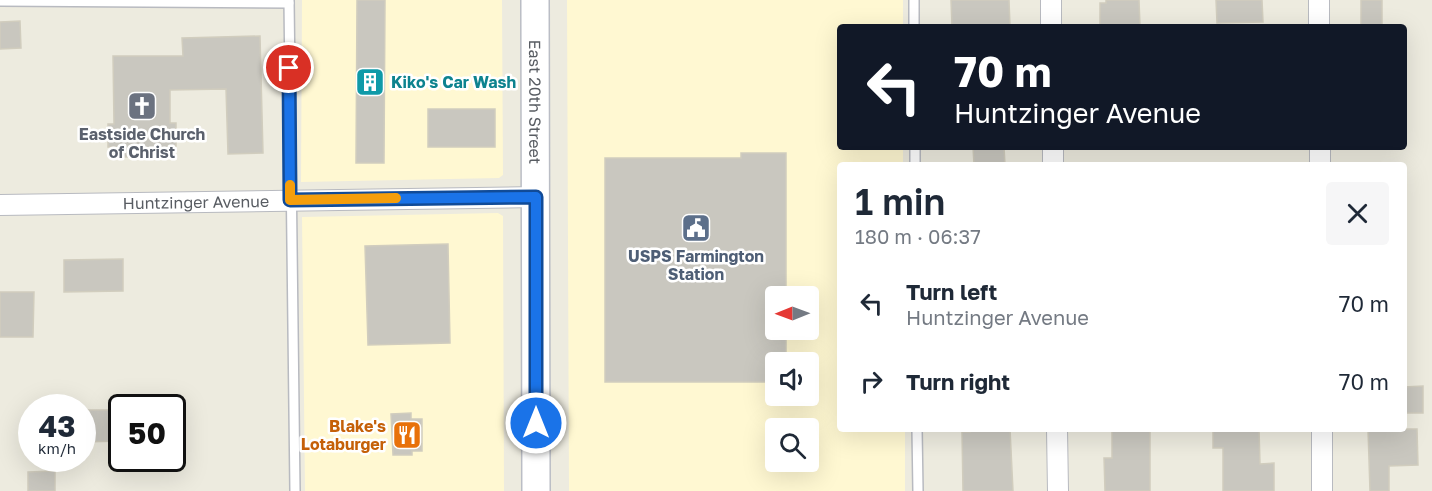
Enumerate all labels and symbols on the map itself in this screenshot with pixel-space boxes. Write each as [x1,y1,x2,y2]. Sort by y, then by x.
street label: East 20th Street [525,40,545,164]
pin [263,42,314,93]
building icon: Kiko's Car Wash [354,66,386,98]
place label: Kiko's Car Wash [391,72,516,92]
church icon: Eastside Church of Christ [126,90,158,122]
place label: Eastside Church of Christ [79,124,205,162]
street label: Huntzinger Avenue [123,191,269,213]
public building icon: USPS Farmington Station [680,212,712,244]
place label: USPS Farmington Station [628,246,764,284]
north arrow [765,286,819,340]
position arrow [504,391,568,455]
speed limit sign: 50 [108,394,186,472]
place label: Blake's Lotaburger [301,416,386,454]
restaurant icon: Blake's Lotaburger [391,419,423,451]

